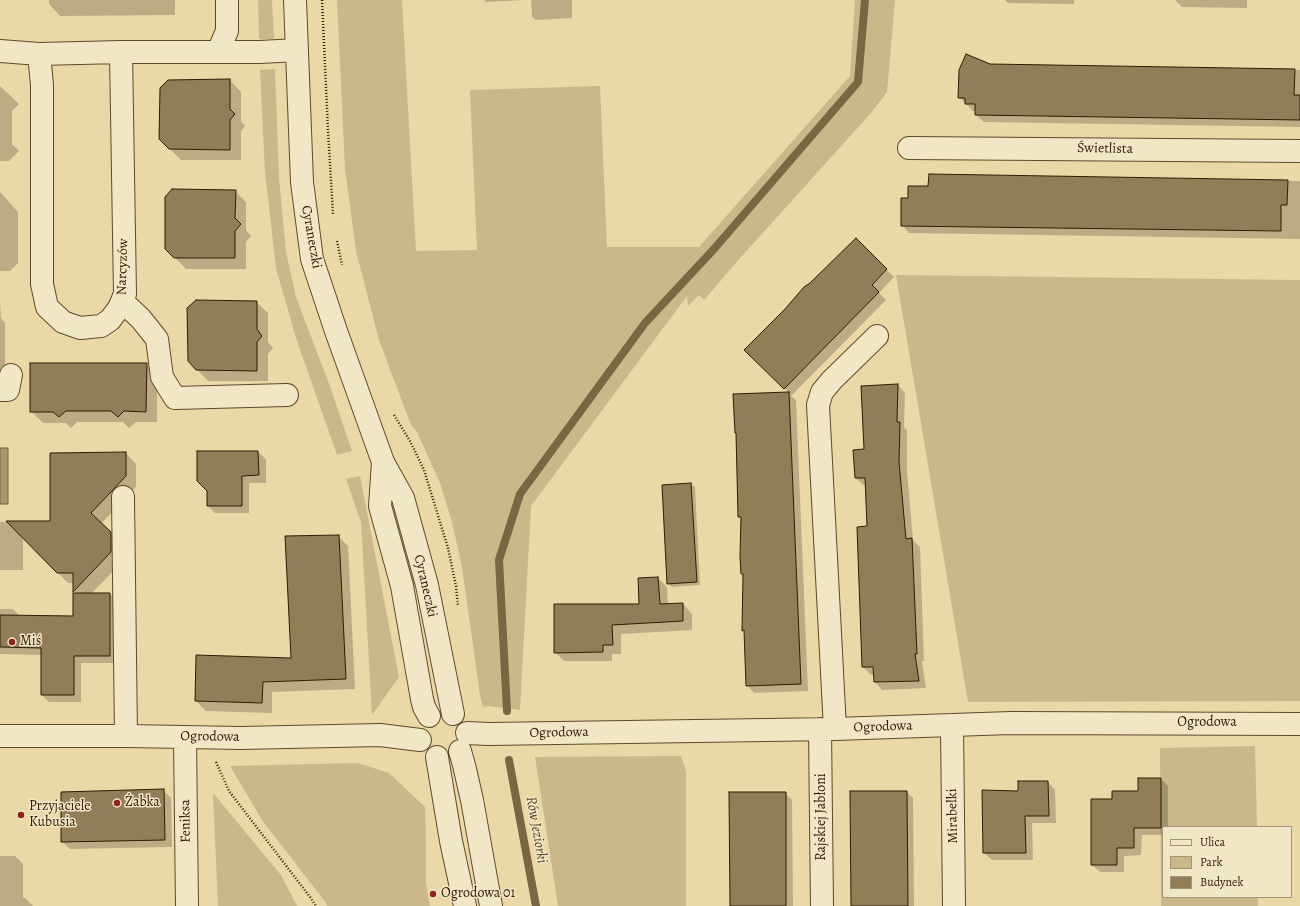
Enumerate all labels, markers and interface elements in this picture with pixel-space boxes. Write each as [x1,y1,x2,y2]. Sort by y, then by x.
street label: Świetlista [1077,140,1133,158]
street label: Cyraneczki [297,204,325,270]
street label: Narcyzów [114,238,132,296]
street label: Cyraneczki [410,553,440,619]
place label: Miś [20,634,41,650]
marker: Miś [7,637,17,647]
street label: Ogrodowa [1177,715,1237,731]
street label: Ogrodowa [853,718,913,736]
street label: Ogrodowa [529,724,589,742]
street label: Ogrodowa [180,728,240,746]
street label: Rajskiej Jabłoni [814,773,830,861]
street label: Mirabelki [944,788,962,844]
place label: Żabka [125,795,160,811]
water label: Rów Jeziorki [521,795,551,865]
marker: Żabka [112,798,122,808]
place label: Przyjaciele Kubusia [29,799,90,832]
street label: Feniksa [177,799,195,843]
marker: Przyjaciele Kubusia [16,810,26,820]
legend [1162,826,1292,898]
text: Ulica [1200,834,1225,850]
text: Park [1200,854,1223,870]
text: Budynek [1200,874,1243,890]
place label: Ogrodowa 01 [441,886,515,902]
marker: Ogrodowa 01 [428,889,438,899]

